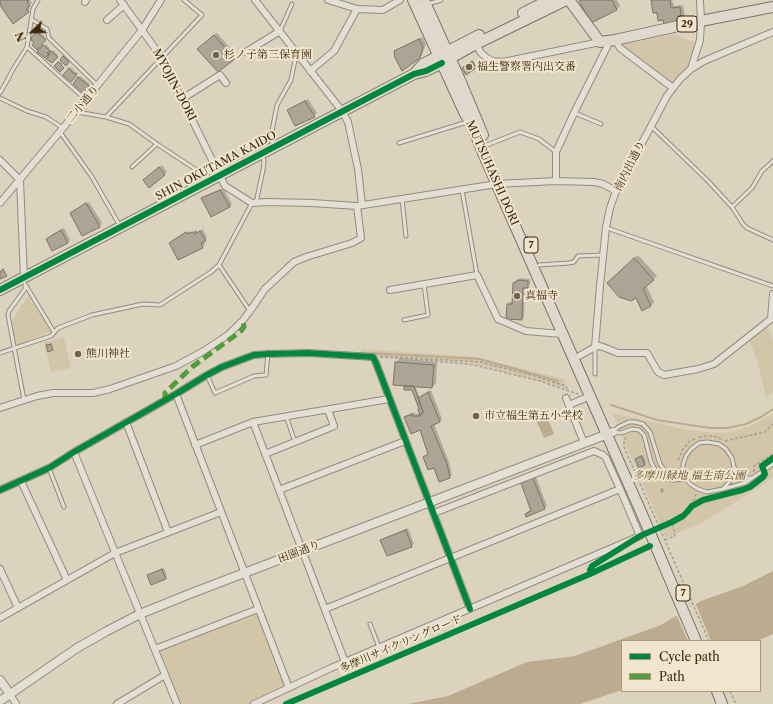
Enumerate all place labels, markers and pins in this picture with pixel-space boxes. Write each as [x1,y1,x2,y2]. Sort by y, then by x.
place label: 杉ノ子第三保育園 [224,48,312,62]
marker: 杉ノ子第三保育園 [211,50,221,60]
place label: 福生警察署内出交番 [477,60,576,74]
marker: 福生警察署内出交番 [464,62,474,72]
place label: 真福寺 [525,289,558,303]
marker: 真福寺 [512,291,522,301]
place label: 熊川神社 [86,347,130,361]
marker: 熊川神社 [73,349,83,359]
place label: 市立福生第五小学校 [484,409,583,423]
marker: 市立福生第五小学校 [471,411,481,421]

